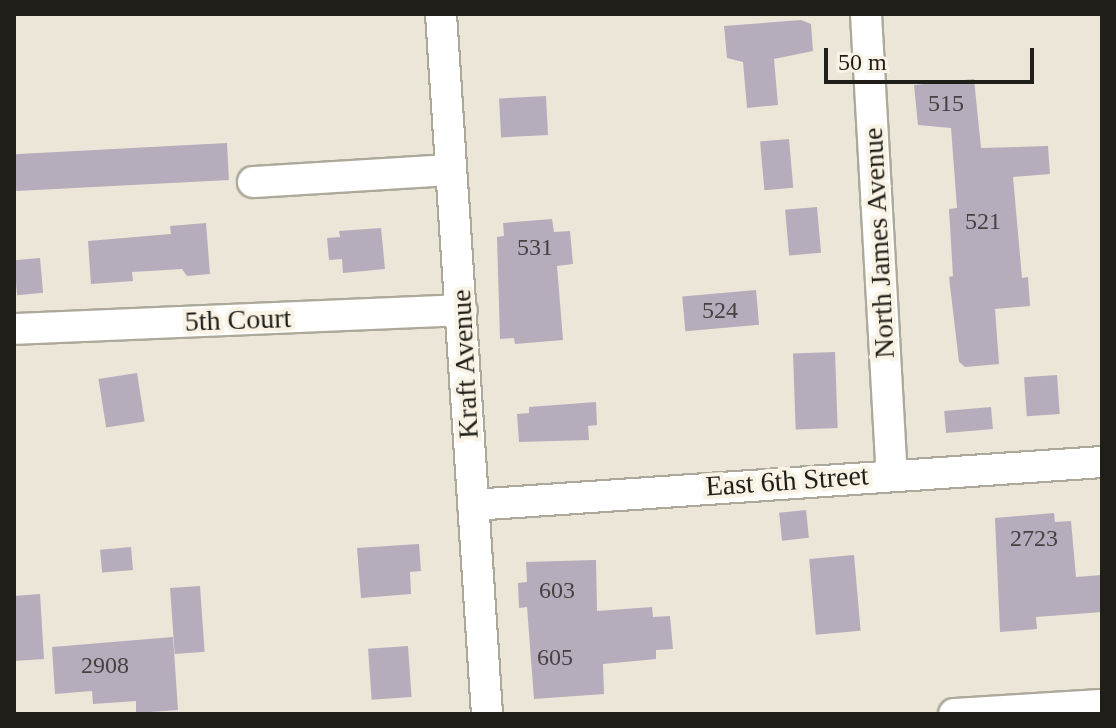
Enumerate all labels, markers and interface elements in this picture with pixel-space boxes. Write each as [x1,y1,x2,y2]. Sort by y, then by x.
scale bar [828,32,1038,82]
text: 50 m [838,49,887,75]
house number: 515 [928,90,964,118]
street label: North James Avenue [856,126,902,360]
house number: 521 [965,208,1001,236]
house number: 531 [517,234,553,262]
street label: Kraft Avenue [444,288,486,440]
house number: 524 [702,297,738,325]
street label: 5th Court [184,301,292,339]
street label: East 6th Street [704,459,870,503]
house number: 2723 [1010,525,1058,553]
house number: 603 [539,577,575,605]
house number: 605 [537,644,573,672]
house number: 2908 [81,652,129,680]

